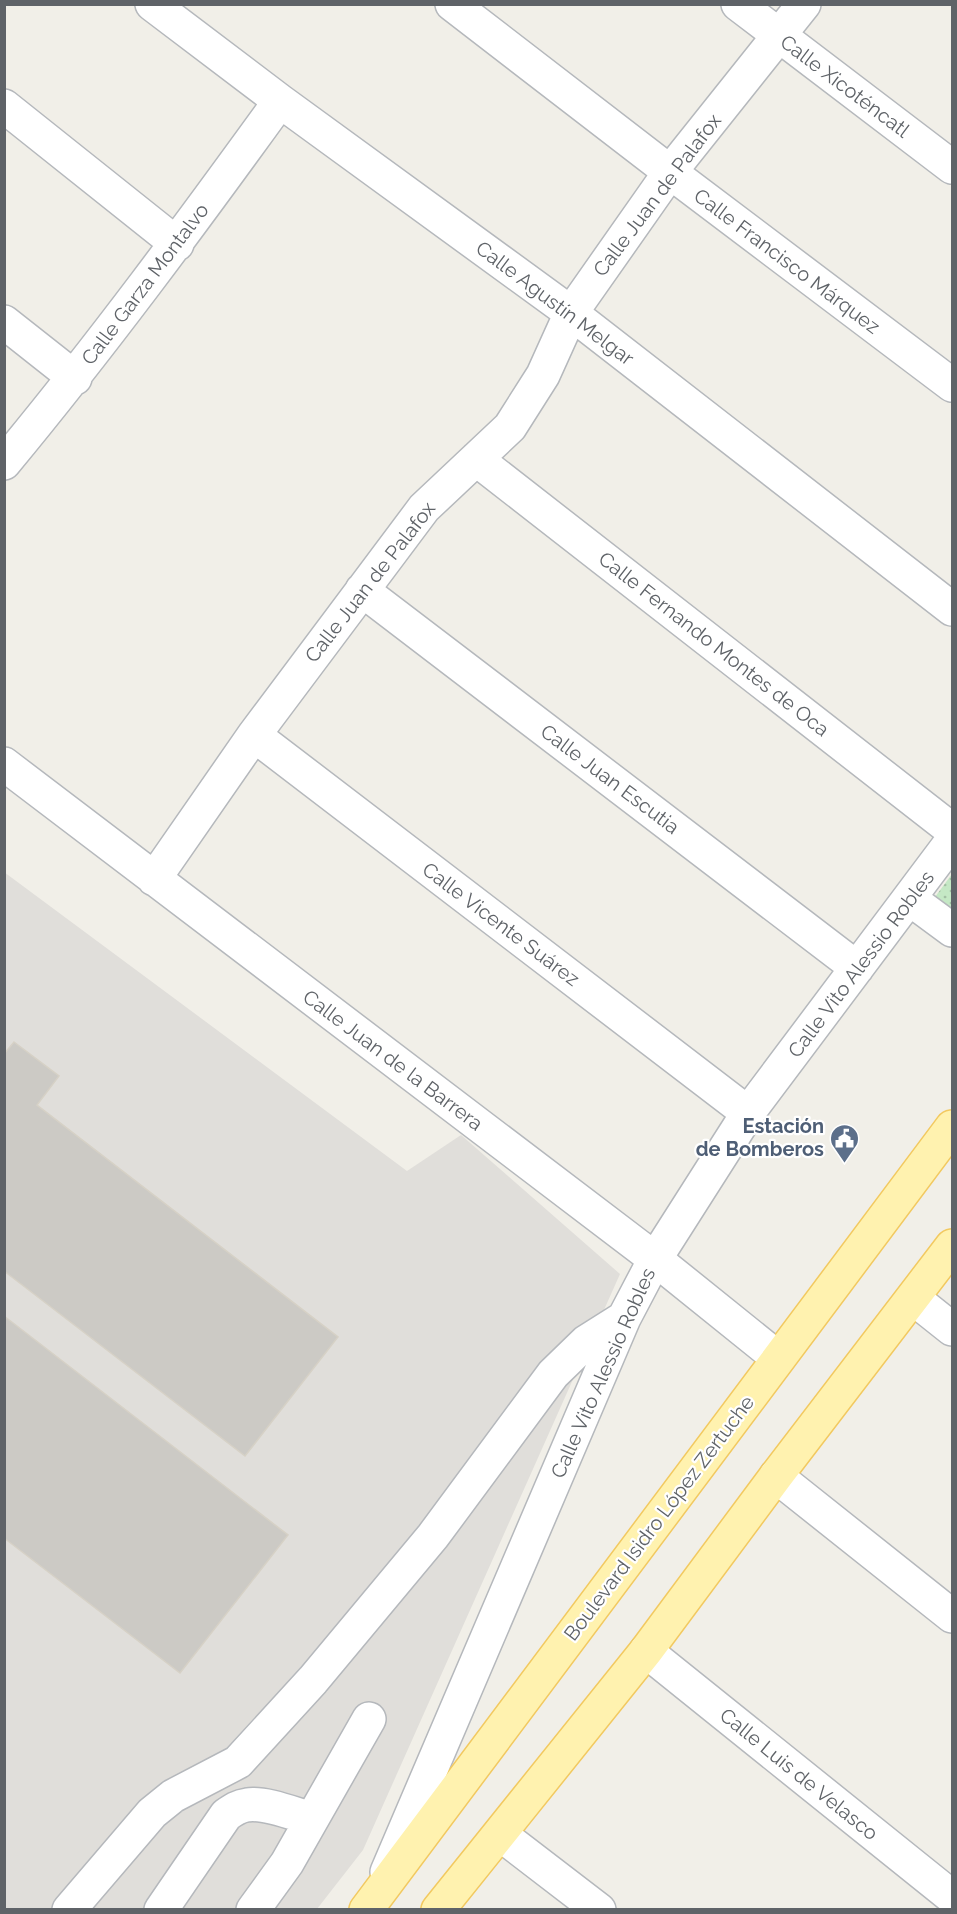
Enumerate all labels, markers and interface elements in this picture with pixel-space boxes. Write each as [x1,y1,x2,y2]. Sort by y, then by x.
street label: Calle Xicoténcatl [776,30,915,143]
street label: Calle Juan de Palafox [588,109,726,281]
street label: Calle Francisco Márquez [689,183,885,339]
street label: Calle Garza Montalvo [76,198,214,370]
street label: Calle Agustín Melgar [471,236,639,370]
street label: Calle Juan de Palafox [300,497,440,667]
street label: Calle Fernando Montes de Oca [594,547,834,741]
street label: Calle Juan Escutia [536,719,684,839]
street label: Calle Vicente Suárez [418,857,584,991]
street label: Calle Vito Alessio Robles [783,866,939,1062]
street label: Calle Juan de la Barrera [298,984,488,1136]
place label: Estación de Bomberos [696,1114,824,1161]
public building icon: Estación de Bomberos [829,1122,861,1164]
street label: Calle Vito Alessio Robles [546,1264,660,1482]
street label: Boulevard Isidro López Zertuche [559,1390,759,1645]
street label: Calle Luis de Velasco [715,1703,883,1845]

